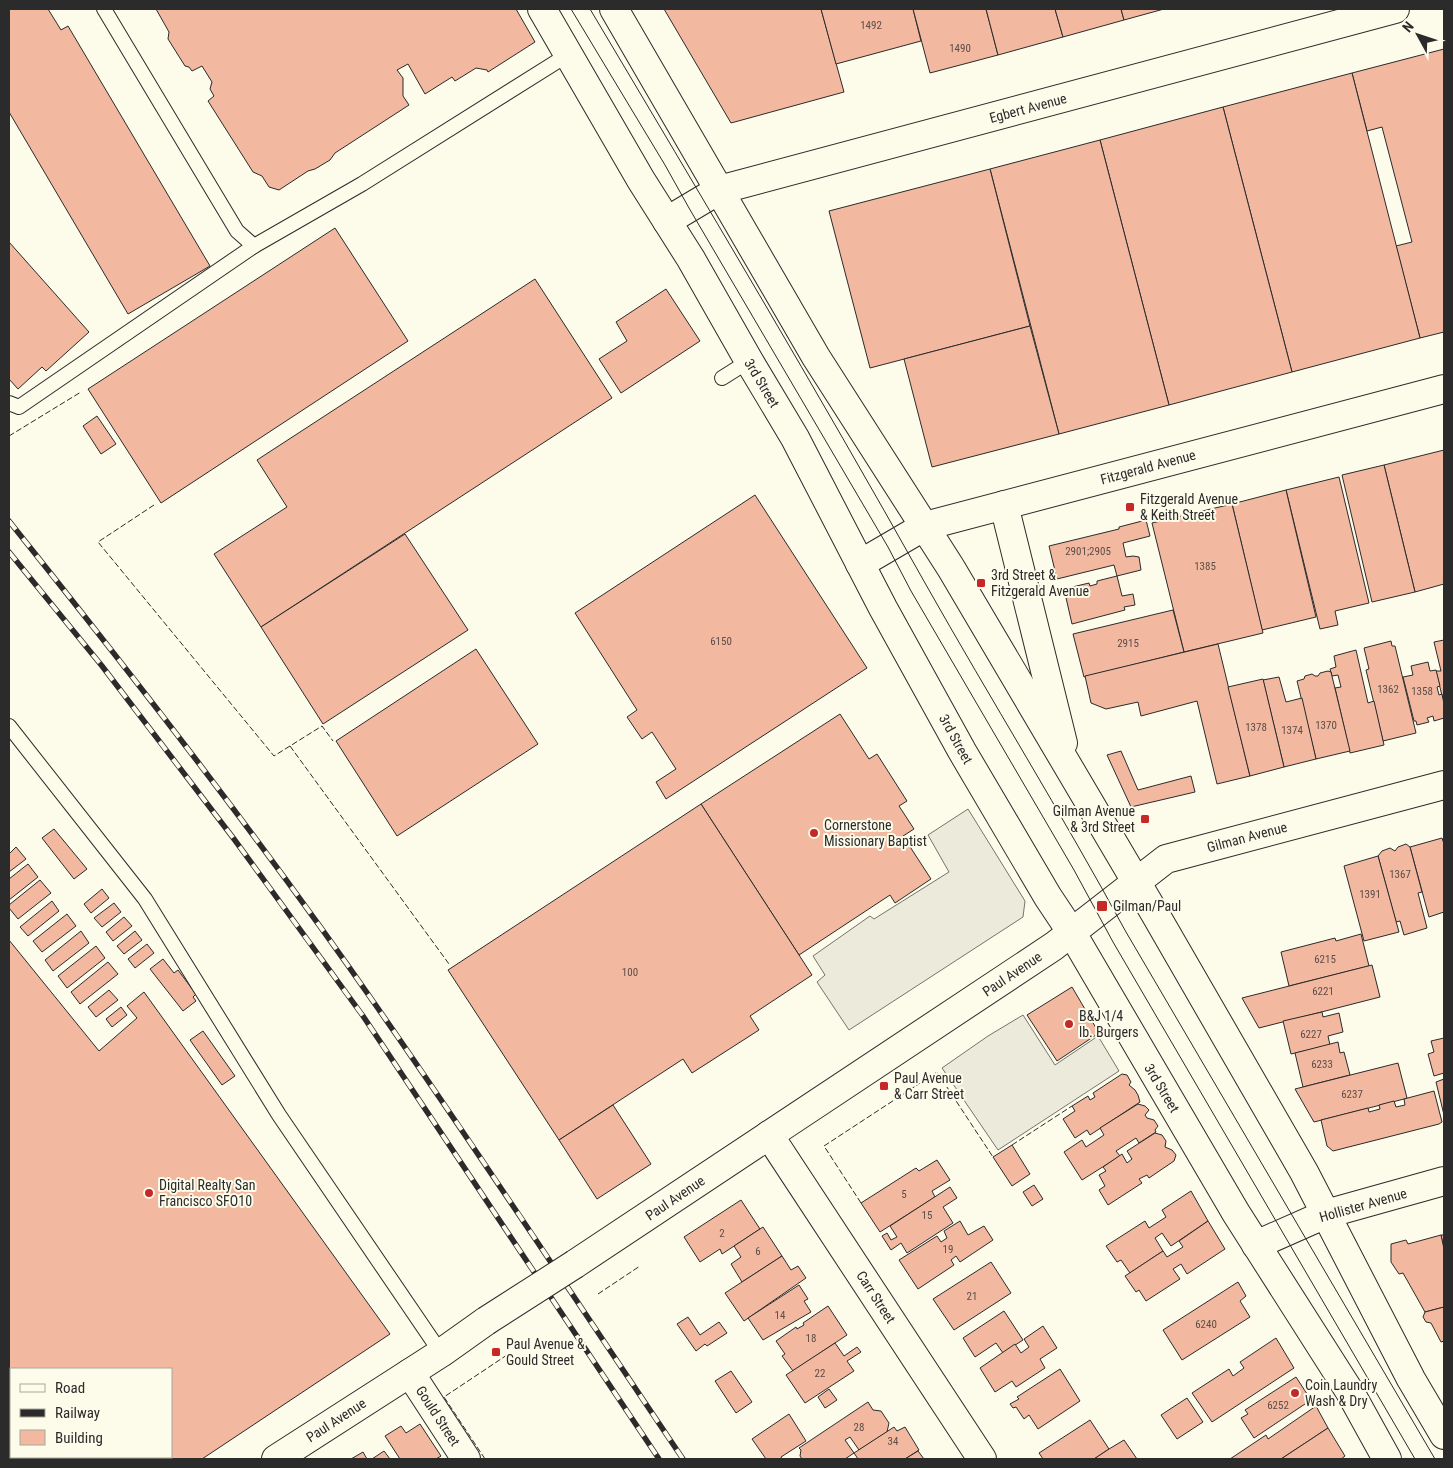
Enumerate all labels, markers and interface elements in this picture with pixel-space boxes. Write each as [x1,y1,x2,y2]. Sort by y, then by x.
north arrow [1393,10,1443,60]
text: N [1399,18,1417,35]
house number: 1492 [860,19,882,32]
house number: 1490 [949,42,971,55]
street label: Egbert Avenue [988,90,1069,126]
street label: 3rd Street [741,356,783,410]
street label: Fitzgerald Avenue [1099,446,1198,487]
place label: Fitzgerald Avenue & Keith Street [1140,491,1238,523]
marker: Fitzgerald Avenue & Keith Street [1124,501,1136,513]
house number: 2901;2905 [1065,545,1111,558]
house number: 1385 [1194,560,1216,573]
place label: 3rd Street & Fitzgerald Avenue [991,567,1089,599]
marker: 3rd Street & Fitzgerald Avenue [975,577,987,589]
house number: 6150 [710,635,732,648]
house number: 2915 [1117,637,1139,650]
house number: 1362 [1377,683,1399,696]
house number: 1358 [1411,685,1433,698]
street label: 3rd Street [936,711,976,767]
house number: 1370 [1315,719,1337,732]
house number: 1378 [1245,721,1267,734]
house number: 1374 [1281,724,1303,737]
place label: Gilman Avenue & 3rd Street [1053,803,1135,835]
marker: Gilman Avenue & 3rd Street [1139,813,1151,825]
place label: Cornerstone Missionary Baptist [824,817,927,849]
street label: Gilman Avenue [1205,819,1289,855]
marker: Cornerstone Missionary Baptist [808,827,820,839]
house number: 1367 [1389,868,1411,881]
house number: 1391 [1359,888,1381,901]
place label: Gilman/Paul [1113,898,1181,914]
marker: Gilman/Paul [1095,899,1109,913]
street label: Paul Avenue [979,948,1045,1000]
house number: 6215 [1314,953,1336,966]
house number: 100 [622,966,638,979]
house number: 6221 [1312,985,1334,998]
place label: B&J 1/4 lb. Burgers [1079,1008,1139,1040]
marker: B&J 1/4 lb. Burgers [1063,1018,1075,1030]
house number: 6227 [1300,1028,1322,1041]
house number: 6233 [1311,1058,1333,1071]
street label: 3rd Street [1141,1061,1183,1115]
place label: Paul Avenue & Carr Street [894,1070,964,1102]
marker: Paul Avenue & Carr Street [878,1080,890,1092]
house number: 6237 [1341,1088,1363,1101]
street label: Paul Avenue [642,1172,708,1224]
place label: Digital Realty San Francisco SFO10 [159,1177,255,1209]
street label: Hollister Avenue [1317,1185,1409,1225]
marker: Digital Realty San Francisco SFO10 [143,1187,155,1199]
house number: 5 [901,1188,907,1201]
house number: 15 [922,1209,932,1222]
house number: 2 [719,1227,725,1240]
house number: 19 [943,1243,953,1256]
house number: 6 [755,1245,761,1258]
street label: Carr Street [853,1268,899,1326]
house number: 21 [967,1290,977,1303]
house number: 14 [775,1309,786,1322]
house number: 6240 [1195,1318,1217,1331]
house number: 18 [806,1332,816,1345]
place label: Paul Avenue & Gould Street [506,1336,585,1368]
marker: Paul Avenue & Gould Street [490,1346,502,1358]
house number: 22 [815,1367,825,1380]
legend [10,1368,172,1458]
place label: Coin Laundry Wash & Dry [1305,1377,1377,1409]
text: Road [55,1379,85,1397]
street label: Gould Street [413,1383,463,1449]
marker: Coin Laundry Wash & Dry [1289,1387,1301,1399]
street label: Paul Avenue [303,1395,369,1445]
house number: 6252 [1267,1399,1289,1412]
text: Railway [55,1404,100,1422]
house number: 28 [854,1421,864,1434]
text: Building [55,1429,103,1447]
house number: 34 [888,1435,899,1448]

